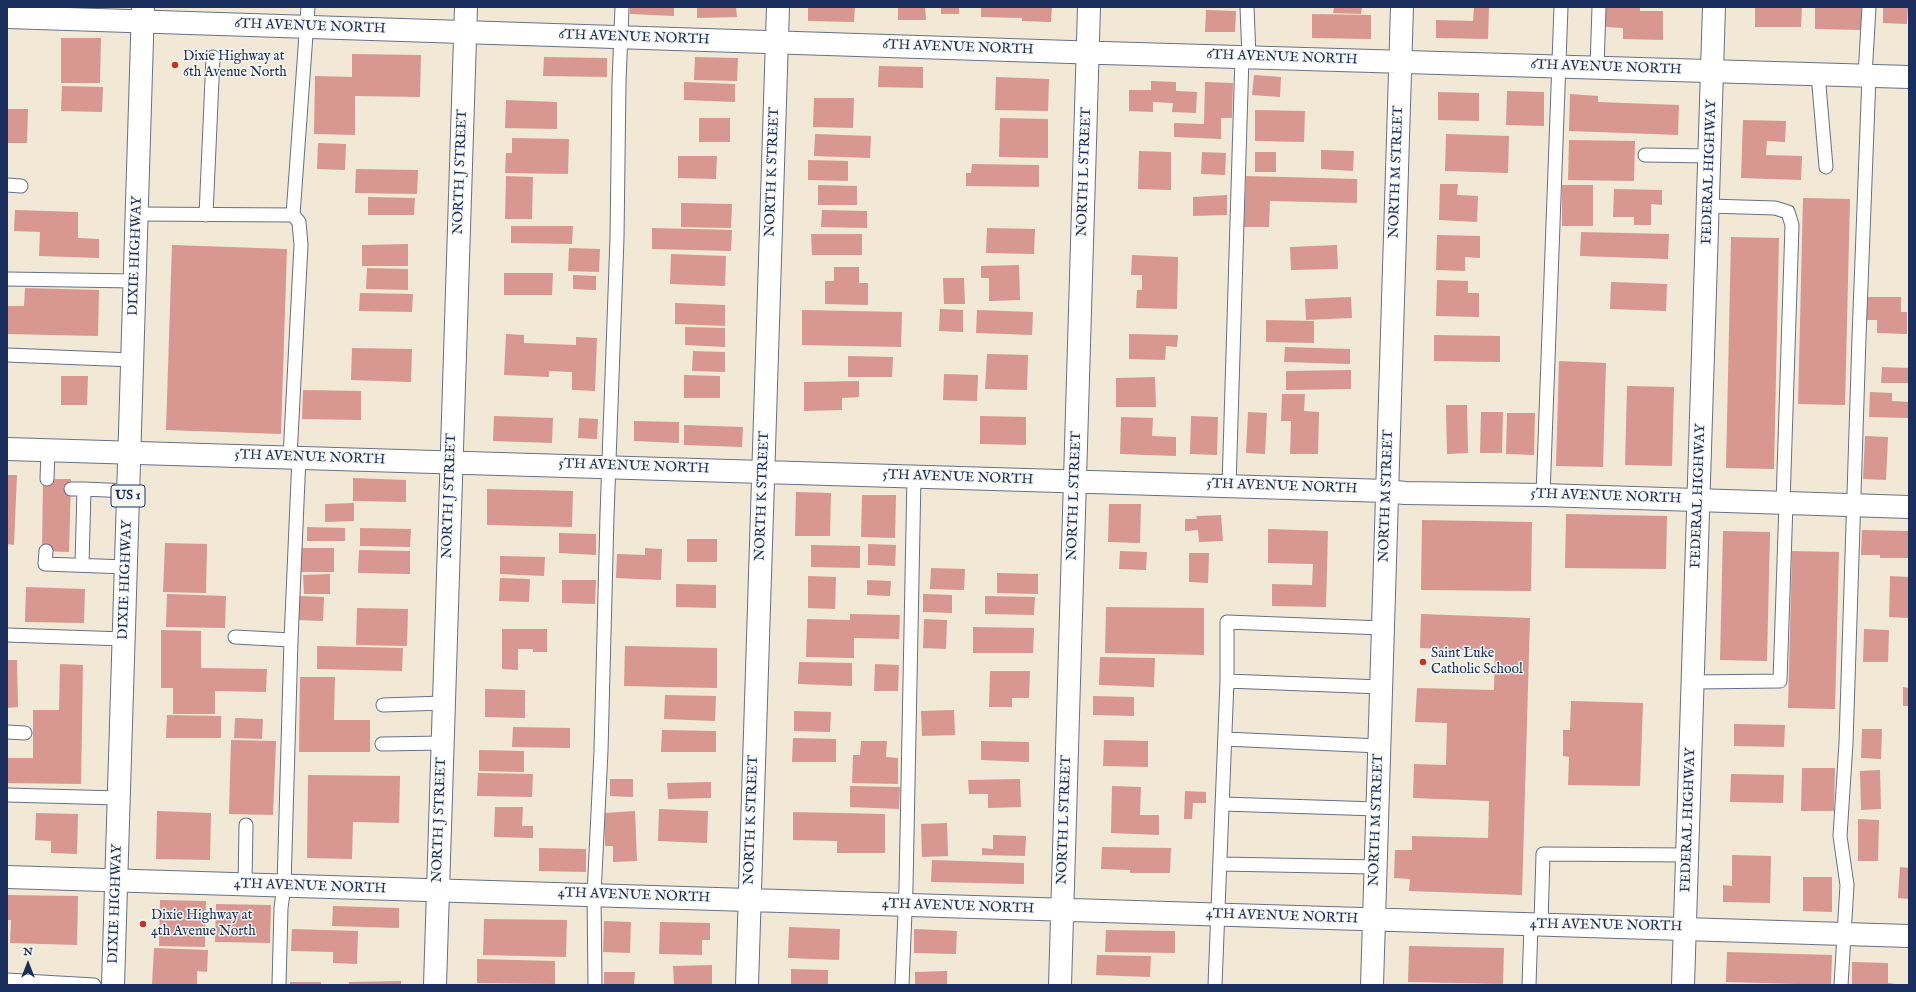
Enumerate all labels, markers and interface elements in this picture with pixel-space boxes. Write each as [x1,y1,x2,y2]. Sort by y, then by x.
street label: 6TH AVENUE NORTH [234,16,386,38]
street label: 6TH AVENUE NORTH [558,27,710,49]
street label: 6TH AVENUE NORTH [882,37,1034,59]
street label: 6TH AVENUE NORTH [1206,47,1358,69]
place label: Dixie Highway at 6th Avenue North [183,49,287,82]
street label: 6TH AVENUE NORTH [1530,57,1682,79]
marker: Dixie Highway at 6th Avenue North [170,60,180,70]
street label: FEDERAL HIGHWAY [1699,99,1721,245]
street label: NORTH M STREET [1386,105,1408,239]
street label: NORTH K STREET [762,107,784,237]
street label: NORTH L STREET [1074,107,1096,237]
street label: NORTH J STREET [450,109,472,235]
street label: DIXIE HIGHWAY [126,196,146,316]
street label: FEDERAL HIGHWAY [1688,423,1710,569]
street label: NORTH M STREET [1376,429,1398,563]
street label: NORTH K STREET [752,431,774,561]
street label: NORTH L STREET [1064,431,1086,561]
street label: NORTH J STREET [439,433,461,559]
street label: 5TH AVENUE NORTH [234,447,386,469]
street label: 5TH AVENUE NORTH [558,456,710,478]
street label: 5TH AVENUE NORTH [882,467,1034,489]
street label: 5TH AVENUE NORTH [1206,476,1358,498]
road number: US 1 [111,485,145,507]
street label: 5TH AVENUE NORTH [1530,486,1682,508]
street label: DIXIE HIGHWAY [116,520,136,640]
place label: Saint Luke Catholic School [1431,646,1523,678]
marker: Saint Luke Catholic School [1418,657,1428,667]
street label: FEDERAL HIGHWAY [1678,747,1700,893]
street label: NORTH M STREET [1366,753,1388,887]
street label: NORTH K STREET [741,755,763,885]
street label: NORTH L STREET [1054,755,1076,885]
street label: NORTH J STREET [429,757,451,883]
street label: DIXIE HIGHWAY [106,844,126,964]
street label: 4TH AVENUE NORTH [233,876,387,898]
street label: 4TH AVENUE NORTH [557,885,711,907]
street label: 4TH AVENUE NORTH [881,896,1035,918]
street label: 4TH AVENUE NORTH [1205,906,1359,928]
place label: Dixie Highway at 4th Avenue North [151,908,256,940]
street label: 4TH AVENUE NORTH [1530,916,1682,936]
marker: Dixie Highway at 4th Avenue North [138,919,148,929]
north arrow [8,944,48,984]
text: N [23,945,33,959]

